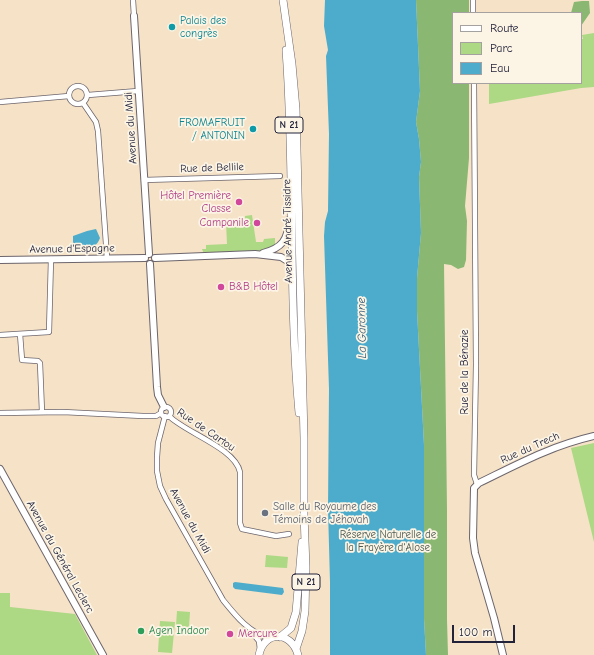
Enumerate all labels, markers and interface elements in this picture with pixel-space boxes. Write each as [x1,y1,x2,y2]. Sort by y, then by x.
legend [452,12,582,84]
place label: Palais des congrès [180,14,226,40]
text: Route [490,21,519,35]
marker: Palais des congrès [167,22,177,32]
text: Parc [490,41,513,55]
text: Eau [490,61,510,75]
street label: Avenue du Midi [122,91,140,165]
place label: FROMAFRUIT / ANTONIN [179,116,245,142]
road number: N 21 [275,117,303,133]
marker: FROMAFRUIT / ANTONIN [248,124,258,134]
street label: Rue de Bellile [180,160,244,176]
street label: Avenue André Tissidre [280,179,296,283]
place label: Hôtel Première Classe [160,189,231,215]
marker: Hôtel Première Classe [234,197,244,207]
place label: Campanile [199,216,249,230]
marker: Campanile [252,218,262,228]
street label: Avenue d'Espagne [29,242,115,256]
place label: B&B Hôtel [229,280,278,294]
marker: B&B Hôtel [216,282,226,292]
water label: La Garonne [354,297,370,359]
street label: Rue de la Bénazie [458,329,472,415]
street label: Rue de Cartou [174,406,238,454]
street label: Rue du Trech [498,429,562,467]
street label: Avenue du Midi [167,486,213,556]
street label: Avenue du Général Leclerc [24,498,96,616]
place label: Salle du Royaume des Témoins de Jéhovah [273,500,376,526]
marker: Salle du Royaume des Témoins de Jéhovah [260,508,270,518]
park label: Réserve Naturelle de la Frayère d'Alose [340,528,436,554]
road number: N 21 [292,574,320,590]
scale bar [454,617,517,643]
place label: Agen Indoor [149,624,209,638]
text: 100 m [459,625,492,639]
marker: Agen Indoor [136,626,146,636]
place label: Mercure [238,627,277,641]
marker: Mercure [225,629,235,639]

